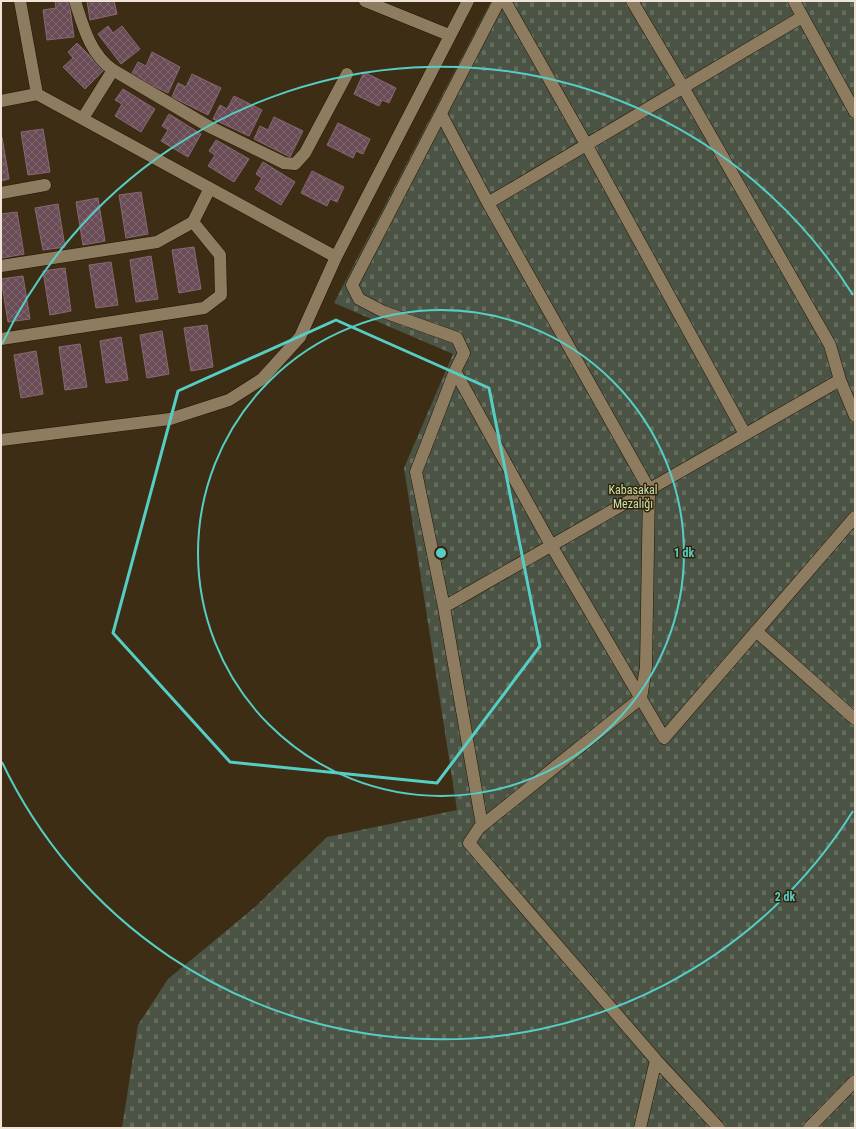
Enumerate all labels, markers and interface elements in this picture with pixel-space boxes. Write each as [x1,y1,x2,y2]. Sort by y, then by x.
park label: Kabasakal Mezalığı [608,483,658,511]
centre of rings [434,546,448,560]
text: 1 dk [674,546,695,560]
text: 2 dk [775,890,796,904]

